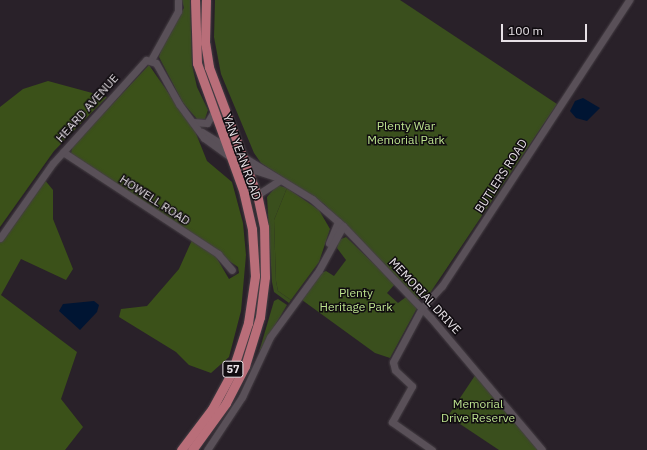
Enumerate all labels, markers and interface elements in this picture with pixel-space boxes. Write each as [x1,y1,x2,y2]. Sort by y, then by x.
scale bar [503,16,589,42]
text: 100 m [508,23,543,38]
street label: HEARD AVENUE [53,71,121,145]
street label: YAN YEAN ROAD [220,112,264,202]
park label: Plenty War Memorial Park [367,119,445,147]
street label: BUTLERS ROAD [472,136,530,216]
street label: HOWELL ROAD [117,172,193,228]
street label: MEMORIAL DRIVE [386,255,464,337]
park label: Plenty Heritage Park [319,286,393,314]
road number: 57 [222,360,244,378]
park label: Memorial Drive Reserve [441,397,515,425]

